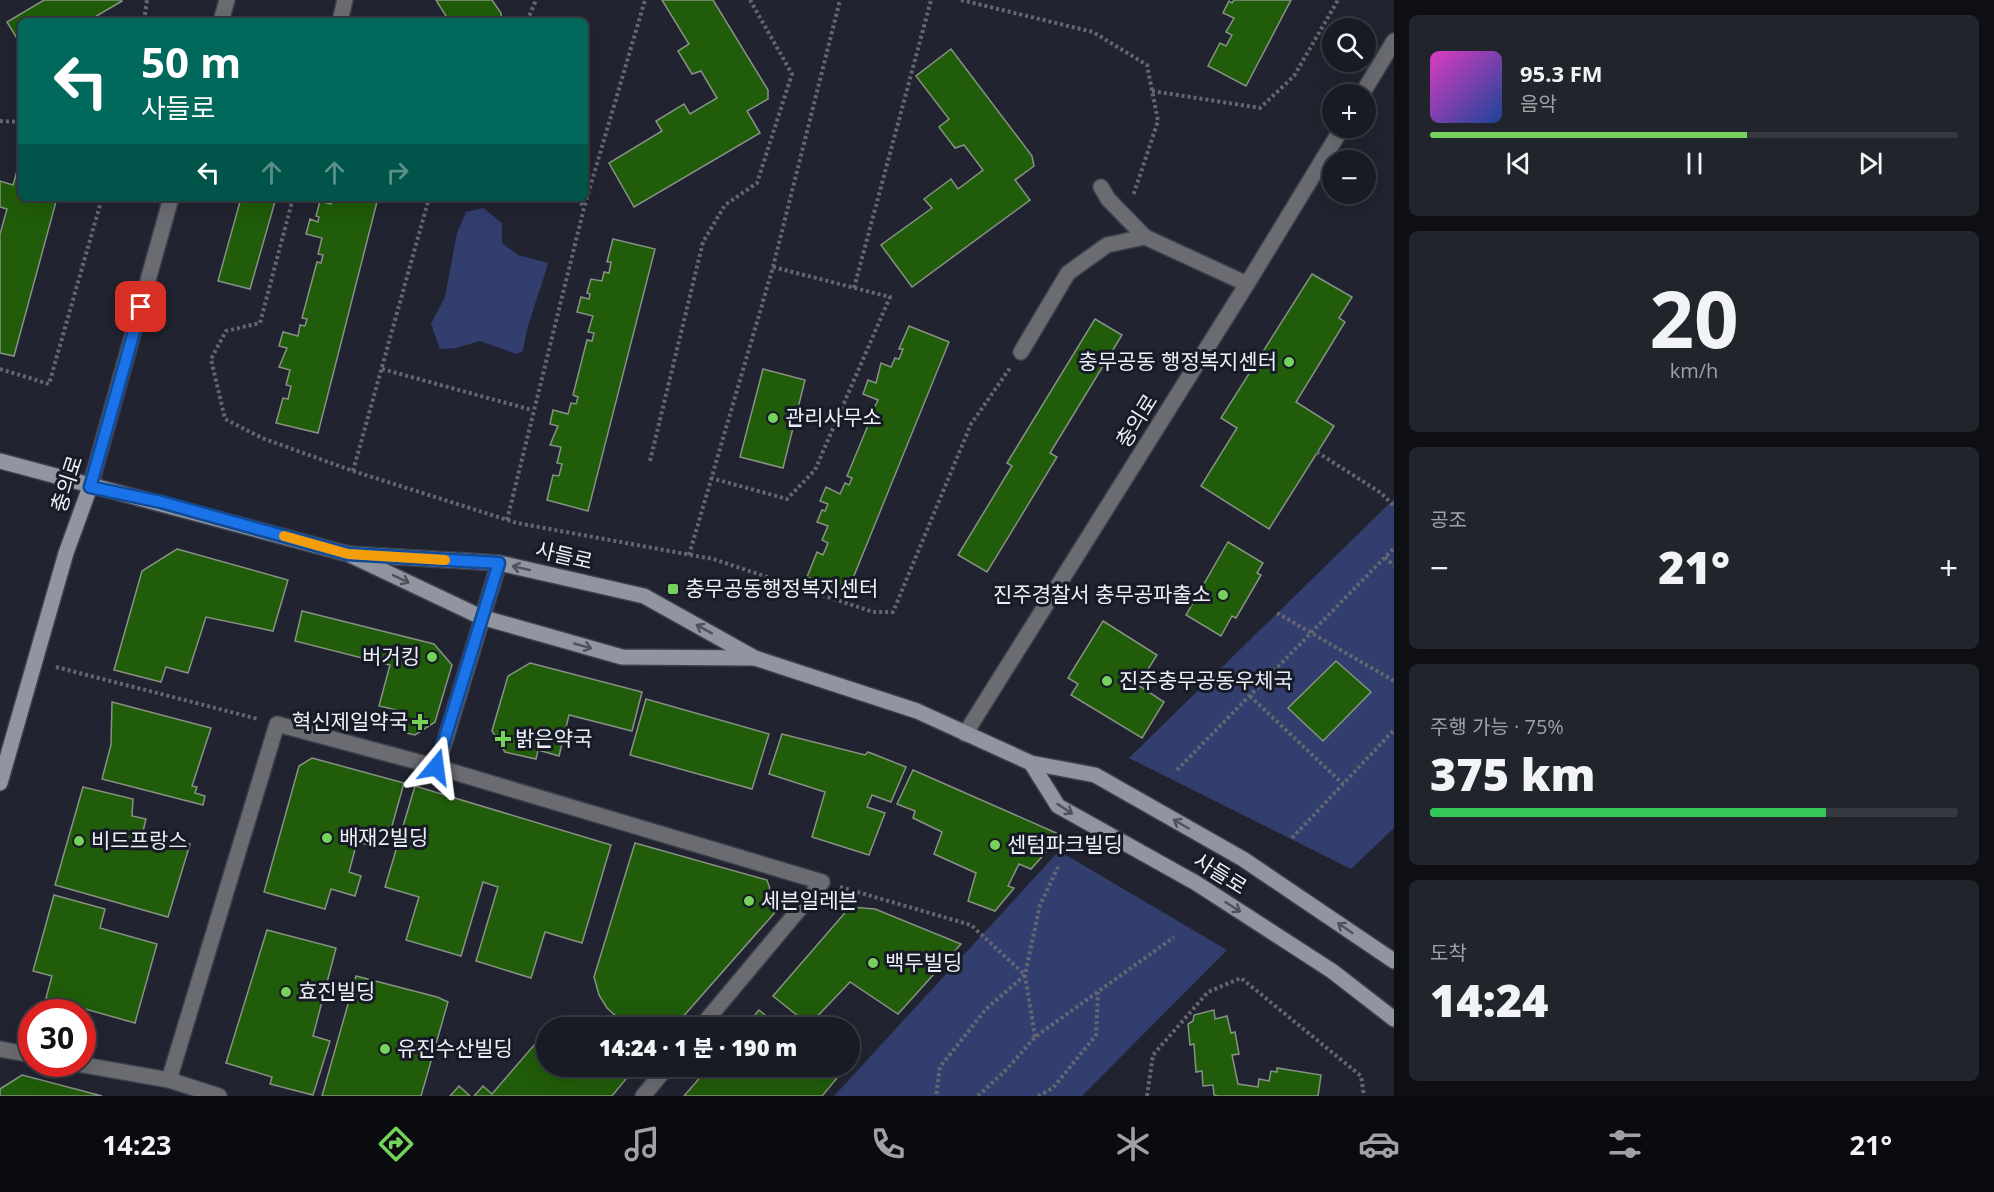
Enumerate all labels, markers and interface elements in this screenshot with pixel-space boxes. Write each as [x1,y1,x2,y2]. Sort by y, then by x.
map controls [1322,18,1376,204]
button: search [1322,18,1376,72]
text: 50 m [141,33,241,90]
icon: left [42,42,120,120]
text: 95.3 FM [1520,58,1603,88]
button: + [1322,84,1376,138]
text: 사들로 [141,89,216,126]
text: 음악 [1520,90,1557,117]
icon: previous [1502,147,1535,180]
icon: pause [1678,147,1711,180]
icon: next [1854,147,1887,180]
button: − [1322,150,1376,204]
icon: left [192,156,225,189]
icon: ahead [255,156,288,189]
icon: ahead [318,156,351,189]
icon: right [381,156,414,189]
text: 20 [1649,265,1739,371]
pin [115,281,166,332]
icon: arrive [124,290,157,323]
place label: 충무공동 행정복지센터 [1078,347,1277,375]
marker: 충무공동 행정복지센터 [1282,355,1296,369]
text: km/h [1670,357,1718,384]
street label: 충의로 [1109,388,1163,452]
place label: 관리사무소 [785,403,882,431]
marker: 관리사무소 [766,411,780,425]
street label: 충의로 [44,452,88,516]
text: 공조 [1430,506,1467,533]
street label: 사들로 [533,535,596,575]
text: 21° [1658,536,1730,597]
text: − [1430,545,1449,590]
text: + [1939,545,1958,590]
one-way arrow [512,562,531,573]
one-way arrow [392,573,409,585]
place label: 충무공동행정복지센터 [685,574,878,602]
place label: 진주경찰서 충무공파출소 [993,580,1211,608]
marker: 충무공동행정복지센터 [666,582,680,596]
marker: 진주경찰서 충무공파출소 [1216,588,1230,602]
one-way arrow [696,623,713,635]
one-way arrow [573,641,592,652]
place label: 버거킹 [362,642,420,670]
marker: 버거킹 [425,650,439,664]
place label: 진주충무공동우체국 [1119,666,1293,694]
marker: 진주충무공동우체국 [1100,674,1114,688]
place label: 혁신제일약국 [292,707,408,735]
text: 주행 가능 · 75% [1430,713,1564,740]
marker: 혁신제일약국 [413,715,427,729]
place label: 밝은약국 [515,724,592,752]
marker: 밝은약국 [496,732,510,746]
position arrow [404,735,468,799]
text: 375 km [1430,743,1595,804]
one-way arrow [1056,803,1073,816]
one-way arrow [1173,818,1190,830]
place label: 배재2빌딩 [339,823,428,851]
place label: 비드프랑스 [91,826,188,854]
place label: 센텀파크빌딩 [1007,830,1123,858]
marker: 배재2빌딩 [320,831,334,845]
marker: 비드프랑스 [72,834,86,848]
marker: 센텀파크빌딩 [988,838,1002,852]
street label: 사들로 [1189,846,1253,900]
place label: 세븐일레븐 [761,886,858,914]
marker: 세븐일레븐 [742,894,756,908]
one-way arrow [1224,901,1241,913]
one-way arrow [1338,922,1354,934]
text: 도착 [1430,939,1467,966]
place label: 백두빌딩 [885,948,962,976]
marker: 백두빌딩 [866,956,880,970]
text: 14:24 [1430,969,1548,1030]
place label: 효진빌딩 [298,977,375,1005]
marker: 효진빌딩 [279,985,293,999]
speed limit sign: 30 [18,999,96,1077]
text: 14:24 · 1 분 · 190 m [599,1032,797,1062]
place label: 유진수산빌딩 [397,1034,513,1062]
marker: 유진수산빌딩 [378,1042,392,1056]
icon: directions [375,1123,417,1165]
icon: music [621,1123,663,1165]
icon: phone [867,1123,909,1165]
icon: climate [1112,1123,1154,1165]
icon: car [1358,1123,1400,1165]
icon: filters [1604,1123,1646,1165]
text: 14:23 [102,1126,171,1163]
text: 21° [1850,1126,1892,1163]

